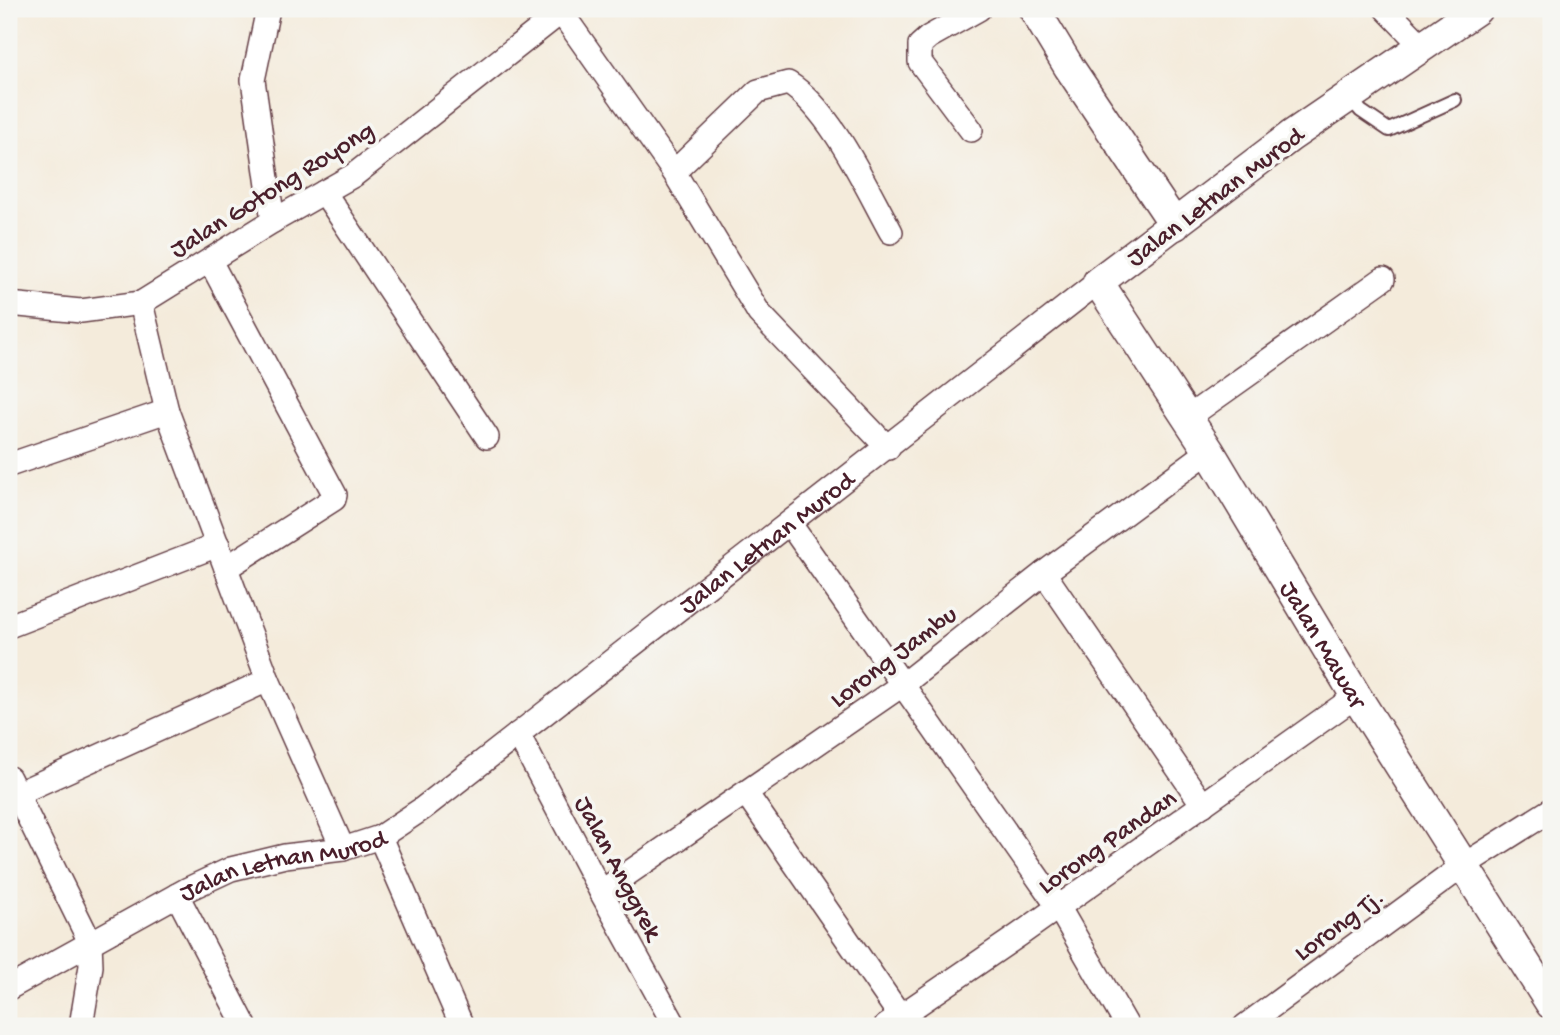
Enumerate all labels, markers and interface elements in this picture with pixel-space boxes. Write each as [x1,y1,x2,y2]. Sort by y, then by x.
street label: Jalan Gotong Royong [166,116,381,267]
street label: Jalan Letnan Murod [1122,121,1313,275]
street label: Jalan Letnan Murod [674,466,864,623]
street label: Jalan Mawar [1271,577,1372,718]
street label: Lorong Jambu [825,601,965,717]
street label: Lorong Pandan [1033,784,1184,903]
street label: Jalan Anggrek [565,792,668,948]
street label: Jalan Letnan Murod [176,824,393,911]
street label: Lorong Tj. [1289,883,1392,970]

